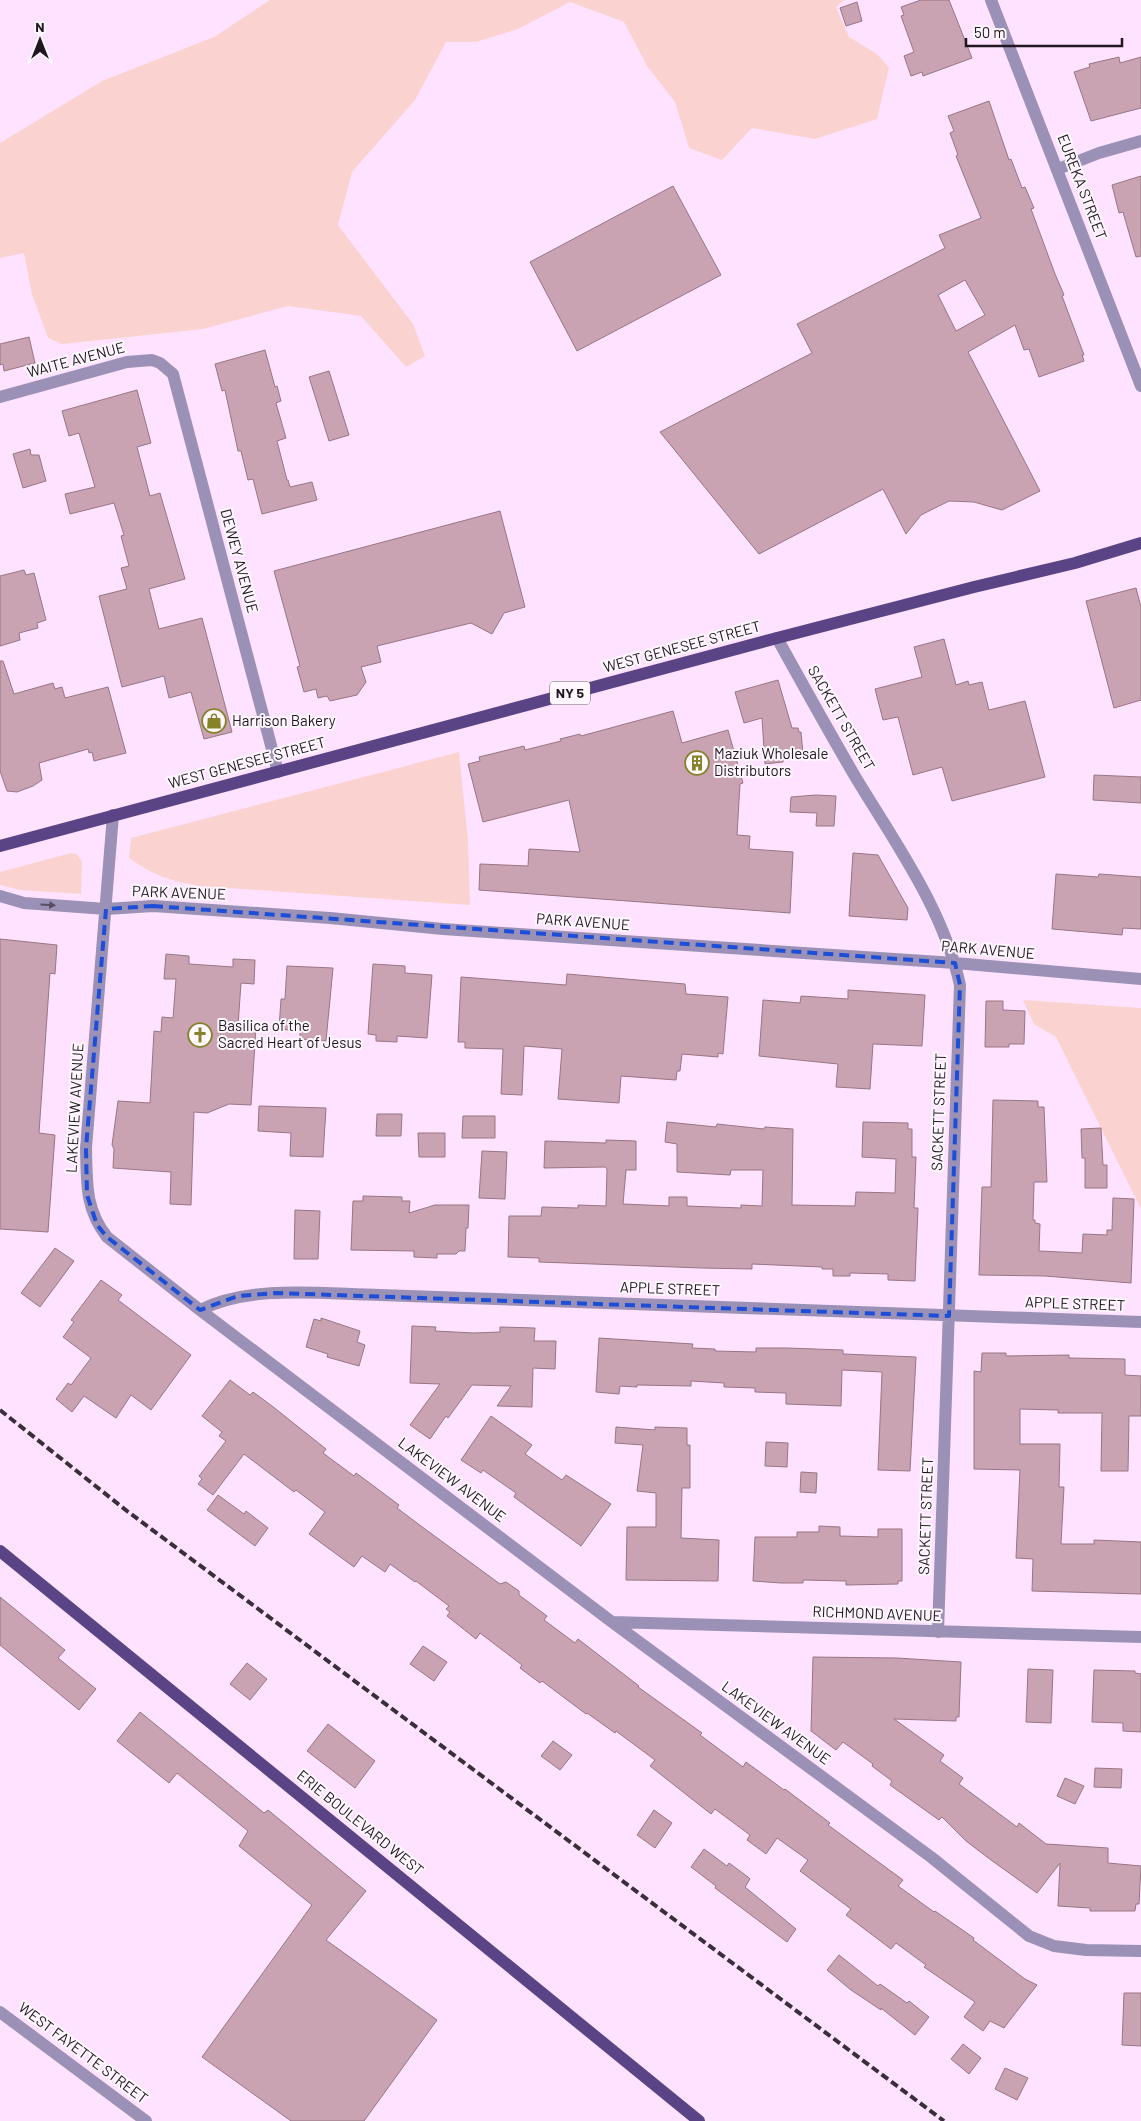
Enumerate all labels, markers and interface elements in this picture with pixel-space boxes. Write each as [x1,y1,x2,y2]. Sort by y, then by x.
north arrow [15,15,65,65]
scale bar [966,15,1122,47]
text: N [35,18,45,35]
text: 50 m [974,23,1006,41]
street label: EUREKA STREET [1055,131,1111,242]
street label: WAITE AVENUE [25,337,127,381]
street label: DEWEY AVENUE [217,507,263,615]
street label: WEST GENESEE STREET [601,616,762,676]
street label: SACKETT STREET [805,662,879,773]
road number: NY 5 [550,681,590,704]
shop icon: Harrison Bakery [201,708,227,734]
place label: Harrison Bakery [232,711,336,729]
street label: WEST GENESEE STREET [166,732,327,792]
place label: Maziuk Wholesale Distributors [714,744,828,779]
building icon: Maziuk Wholesale Distributors [684,750,710,776]
street label: PARK AVENUE [132,881,226,903]
one-way arrow [40,901,56,909]
street label: PARK AVENUE [536,909,631,933]
street label: PARK AVENUE [940,936,1036,962]
place label: Basilica of the Sacred Heart of Jesus [218,1016,362,1051]
church icon: Basilica of the Sacred Heart of Jesus [187,1022,213,1048]
street label: LAKEVIEW AVENUE [62,1043,86,1173]
street label: SACKETT STREET [927,1053,949,1171]
street label: APPLE STREET [620,1277,720,1299]
street label: APPLE STREET [1025,1292,1125,1314]
street label: LAKEVIEW AVENUE [395,1433,510,1525]
street label: SACKETT STREET [914,1457,936,1575]
street label: RICHMOND AVENUE [812,1602,942,1624]
street label: LAKEVIEW AVENUE [719,1677,834,1768]
street label: ERIE BOULEVARD WEST [294,1766,427,1879]
street label: WEST FAYETTE STREET [15,1998,152,2107]

